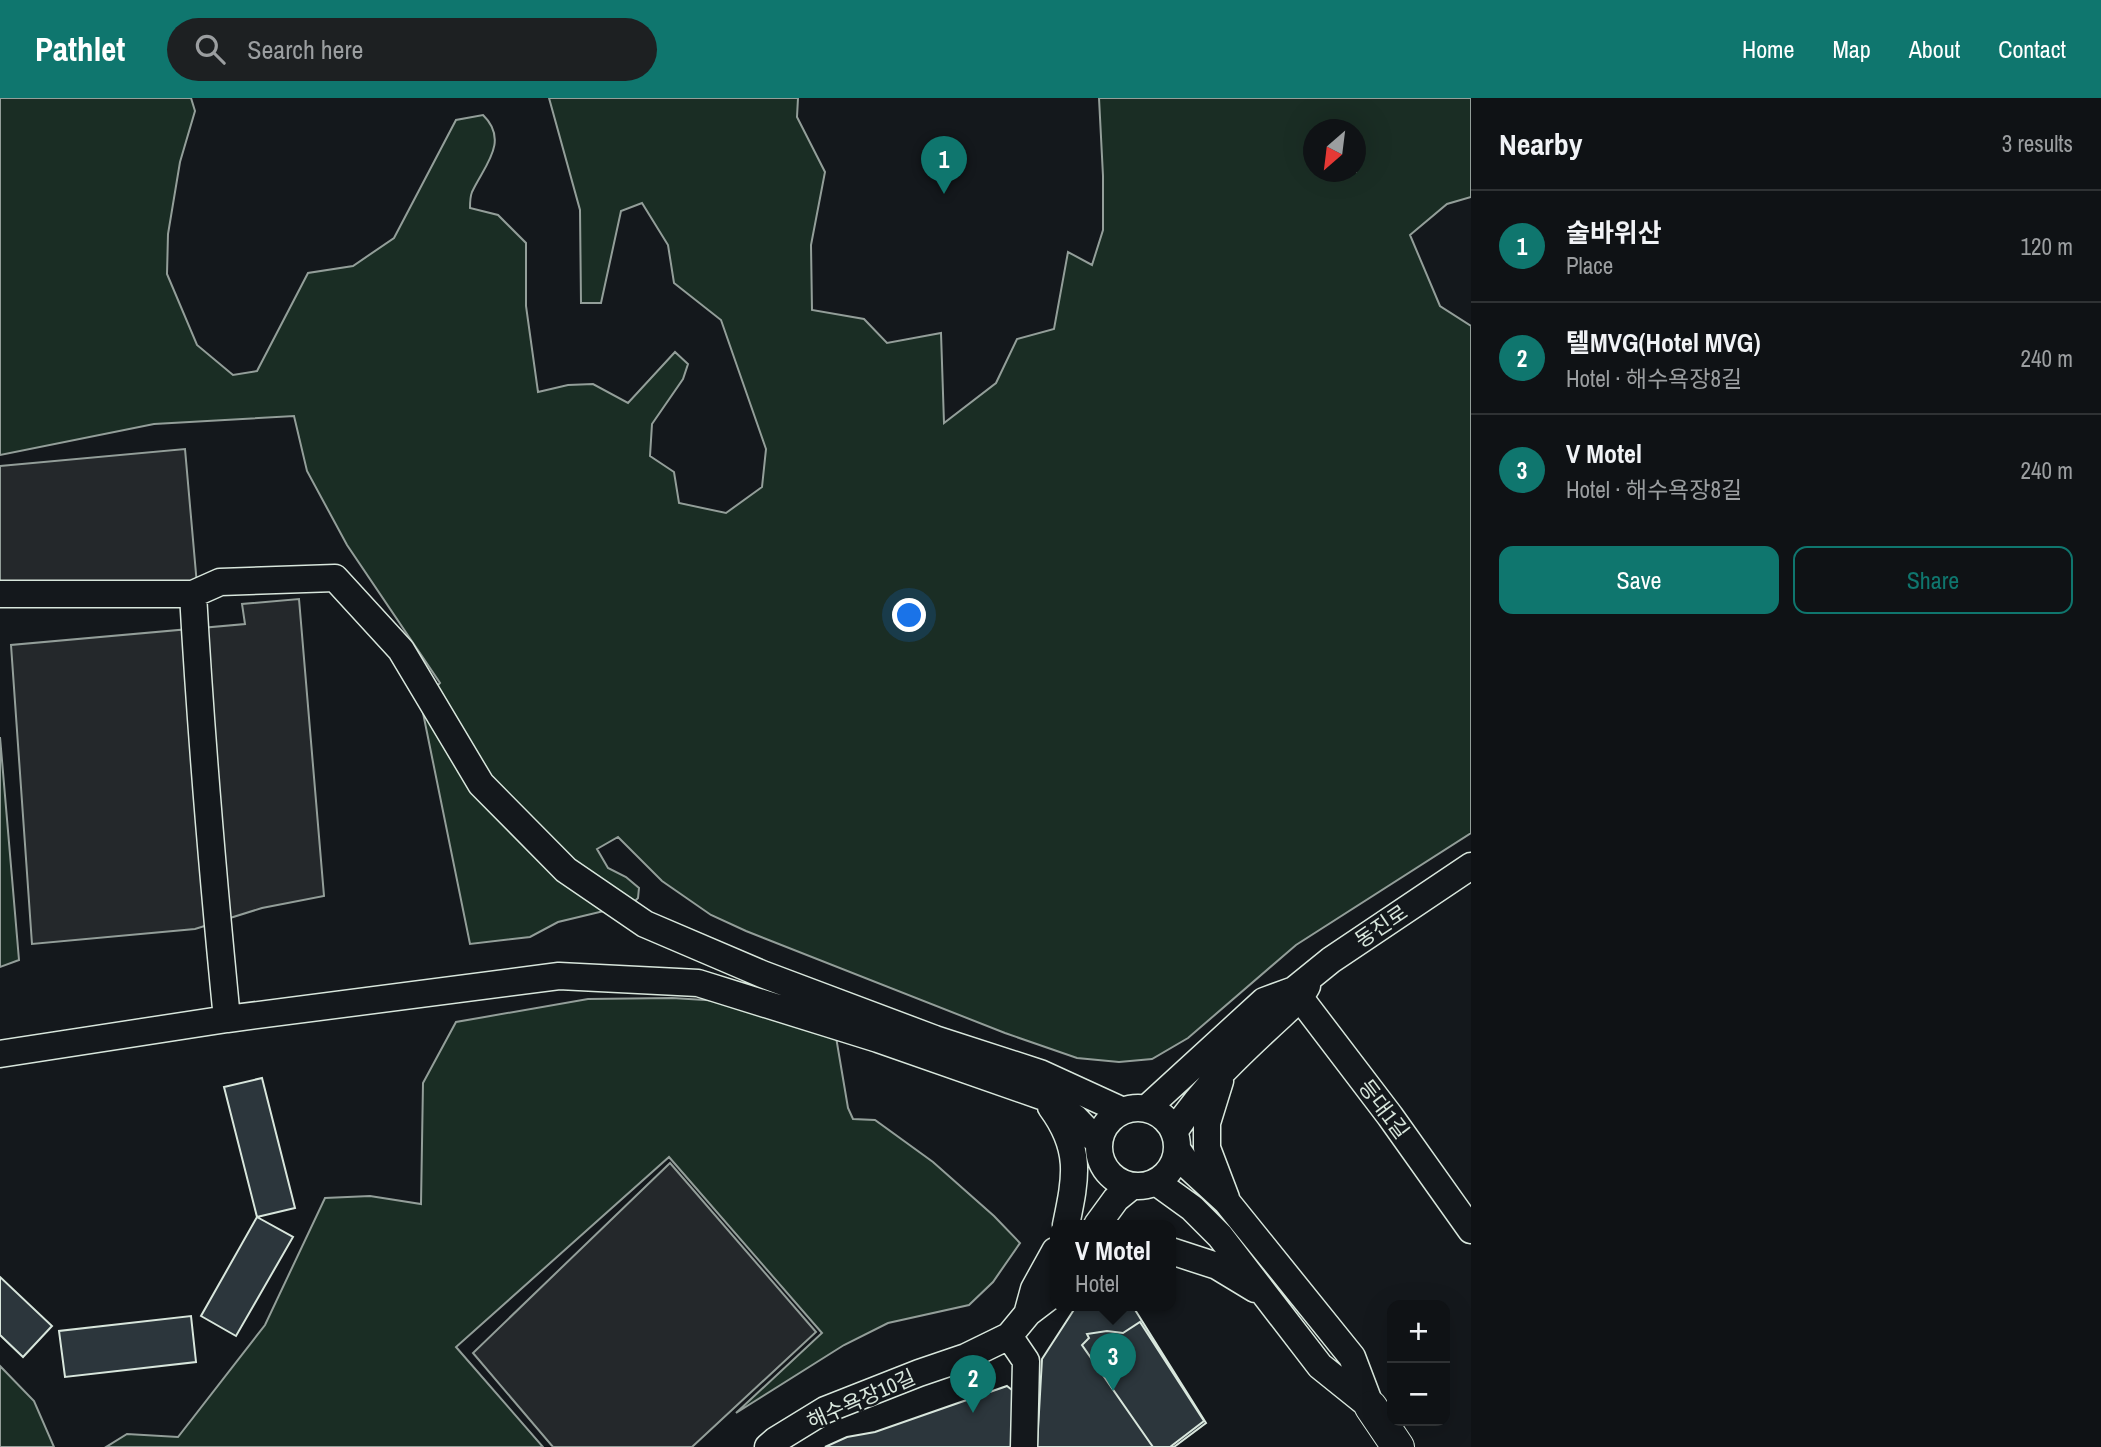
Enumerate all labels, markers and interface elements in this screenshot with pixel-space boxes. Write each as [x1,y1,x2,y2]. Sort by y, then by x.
search box [167,18,657,81]
text: Pathlet [35,27,125,71]
icon: search [191,30,229,68]
text: Search here [247,32,363,67]
text: Home [1742,33,1794,65]
text: Map [1832,33,1871,65]
text: About [1909,33,1960,65]
text: Contact [1998,33,2066,65]
north arrow [1303,119,1366,182]
text: Nearby [1499,124,1582,164]
text: 3 results [2002,128,2073,159]
pin: 1 [921,136,967,194]
text: 술바위산 [1566,215,1662,250]
text: 1 [1517,231,1527,262]
text: 120 m [2021,231,2073,262]
text: Place [1566,250,1613,281]
text: 텔MVG(Hotel MVG) [1566,325,1760,360]
text: 2 [1517,343,1527,374]
text: 240 m [2021,343,2073,374]
text: Hotel · 해수욕장8길 [1566,363,1742,394]
text: V Motel [1566,436,1642,471]
text: 3 [1517,455,1527,486]
text: 240 m [2021,455,2073,486]
text: Hotel · 해수욕장8길 [1566,474,1742,505]
button: Save [1499,546,1779,614]
button: Share [1793,546,2073,614]
your location [892,598,926,632]
street label: 동진로 [1349,898,1413,954]
street label: 등대1길 [1352,1073,1416,1145]
popup [1050,1220,1176,1311]
text: V Motel [1075,1233,1151,1268]
text: Hotel [1075,1268,1119,1299]
map controls [1387,1300,1450,1426]
button: + [1387,1300,1450,1363]
pin: 3 [1090,1333,1136,1391]
pin: 2 [950,1355,996,1413]
street label: 해수욕장10길 [802,1362,920,1436]
button: − [1387,1363,1450,1426]

